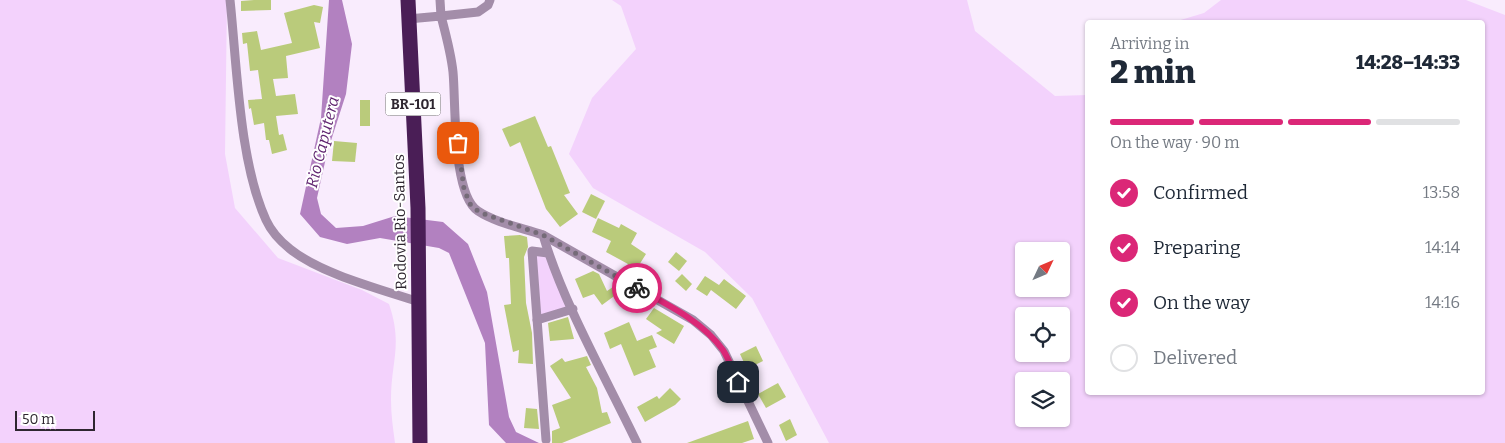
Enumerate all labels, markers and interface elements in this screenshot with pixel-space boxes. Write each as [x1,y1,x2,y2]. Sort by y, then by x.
text: Arriving in [1110,34,1189,53]
text: 14:28–14:33 [1356,51,1460,74]
text: 2 min [1110,53,1196,91]
road number: BR-101 [386,92,440,116]
water label: Rio Caputera [302,95,343,190]
pin [437,122,479,164]
icon: bag [444,129,472,157]
text: On the way · 90 m [1110,133,1240,152]
street label: Rodovia Rio-Santos [390,154,410,290]
icon: check [1110,179,1138,207]
text: Confirmed [1153,181,1248,204]
text: 13:58 [1423,183,1460,202]
icon: check [1110,234,1138,262]
text: Preparing [1153,236,1241,259]
text: 14:14 [1425,238,1460,257]
north arrow [1015,242,1070,298]
map controls [1015,242,1070,427]
courier [612,263,662,313]
icon: bike [623,274,651,302]
icon: check [1110,289,1138,317]
text: On the way [1153,291,1250,314]
text: 14:16 [1425,293,1460,312]
button: locate [1015,307,1070,362]
text: Delivered [1153,346,1237,369]
pin [717,361,759,403]
icon: home [724,368,752,396]
button: layers [1015,372,1070,427]
scale bar [15,408,95,431]
text: 50 m [22,411,55,428]

